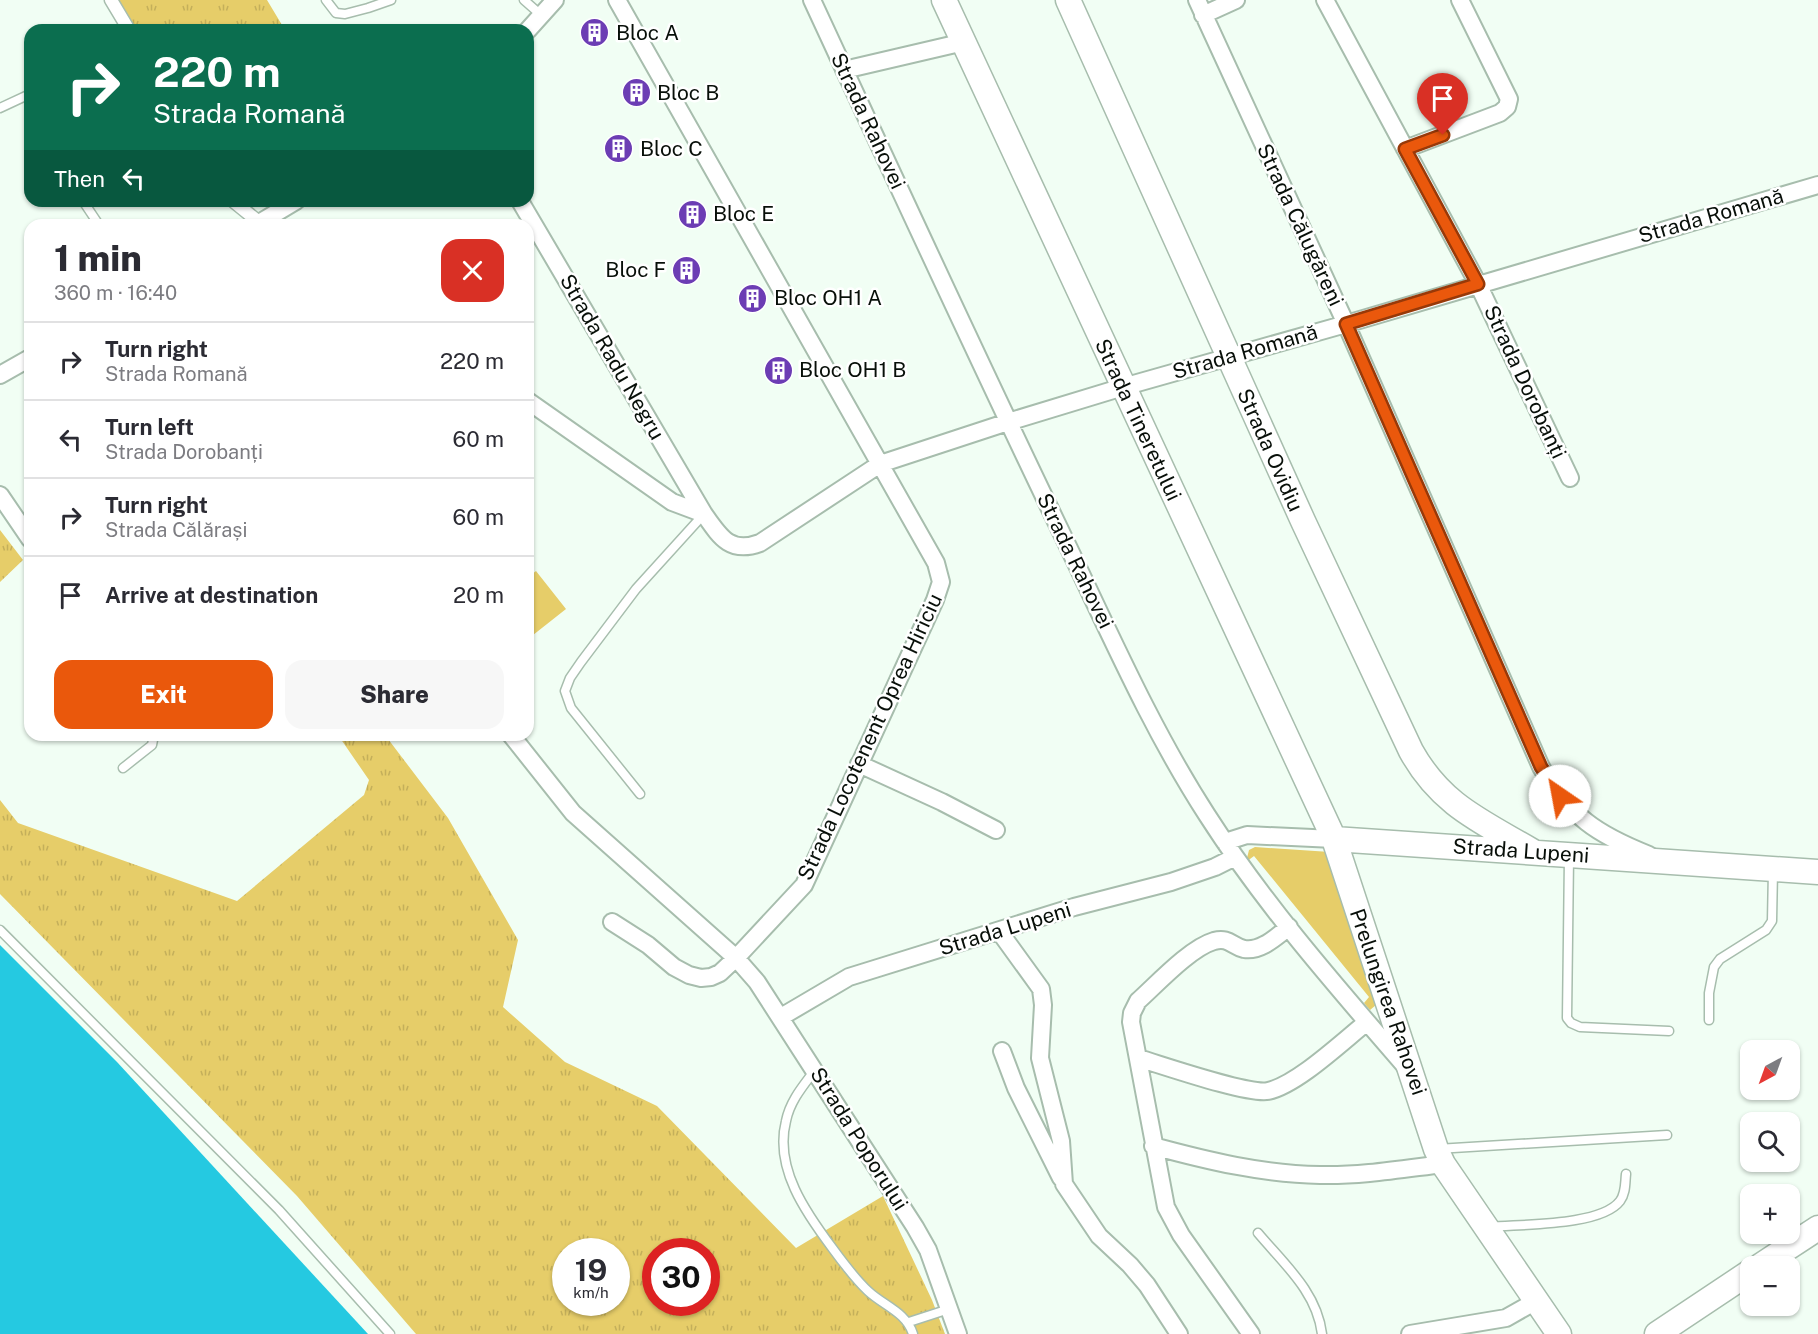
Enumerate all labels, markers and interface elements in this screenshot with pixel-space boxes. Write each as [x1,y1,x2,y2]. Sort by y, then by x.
building icon: Bloc A [579,17,611,49]
place label: Bloc A [616,20,679,45]
text: 220 m [153,47,281,96]
icon: right [54,48,132,126]
street label: Strada Rahovei [826,49,911,193]
pin [1417,73,1468,135]
building icon: Bloc B [620,77,652,109]
place label: Bloc B [657,80,719,105]
icon: arrive [1426,82,1459,115]
text: Strada Romană [153,97,345,129]
building icon: Bloc C [603,133,635,165]
place label: Bloc C [640,136,703,161]
street label: Strada Călugăreni [1252,140,1349,310]
icon: left [117,162,150,195]
text: Then [54,166,105,192]
street label: Strada Romană [1635,183,1786,248]
building icon: Bloc E [676,198,708,230]
place label: Bloc E [713,201,774,226]
text: 1 min [54,237,142,279]
button: close [441,239,504,302]
building icon: Bloc F [671,254,703,286]
place label: Bloc F [605,257,666,282]
street label: Strada Radu Negru [555,270,670,444]
text: 360 m · 16:40 [54,281,177,305]
building icon: Bloc OH1 A [737,282,769,314]
place label: Bloc OH1 A [774,285,882,310]
street label: Strada Dorobanți [1479,301,1572,462]
street label: Strada Romană [1169,319,1320,384]
street label: Strada Tineretului [1090,335,1187,505]
text: Turn right [105,336,208,362]
icon: right [54,345,87,378]
text: 220 m [440,348,504,374]
building icon: Bloc OH1 B [762,354,794,386]
place label: Bloc OH1 B [799,357,906,382]
text: Strada Romană [105,362,248,386]
street label: Strada Ovidiu [1232,385,1309,515]
text: Turn left [105,414,194,440]
icon: left [54,423,87,456]
text: 60 m [453,426,504,452]
text: Strada Dorobanți [105,440,263,464]
street label: Strada Rahovei [1032,489,1119,632]
text: Turn right [105,492,208,518]
icon: right [54,501,87,534]
text: 60 m [453,504,504,530]
text: Strada Călărași [105,518,247,542]
icon: arrive [54,579,87,612]
text: Arrive at destination [105,582,318,608]
text: 20 m [453,582,504,608]
street label: Strada Locotenent Oprea Hiriciu [792,590,947,884]
button: Exit [54,660,273,729]
button: Share [285,660,504,729]
position arrow [1528,764,1592,828]
street label: Strada Lupeni [1452,833,1590,868]
street label: Strada Lupeni [936,897,1074,960]
street label: Prelungirea Rahovei [1345,905,1432,1098]
north arrow [1740,1040,1800,1100]
map controls [1740,1040,1800,1316]
street label: Strada Poporului [805,1063,913,1215]
button: search [1740,1112,1800,1172]
button: + [1740,1184,1800,1244]
speed limit sign: 30 [642,1238,720,1316]
text: 19 [575,1252,607,1288]
button: − [1740,1256,1800,1316]
text: km/h [573,1284,609,1301]

